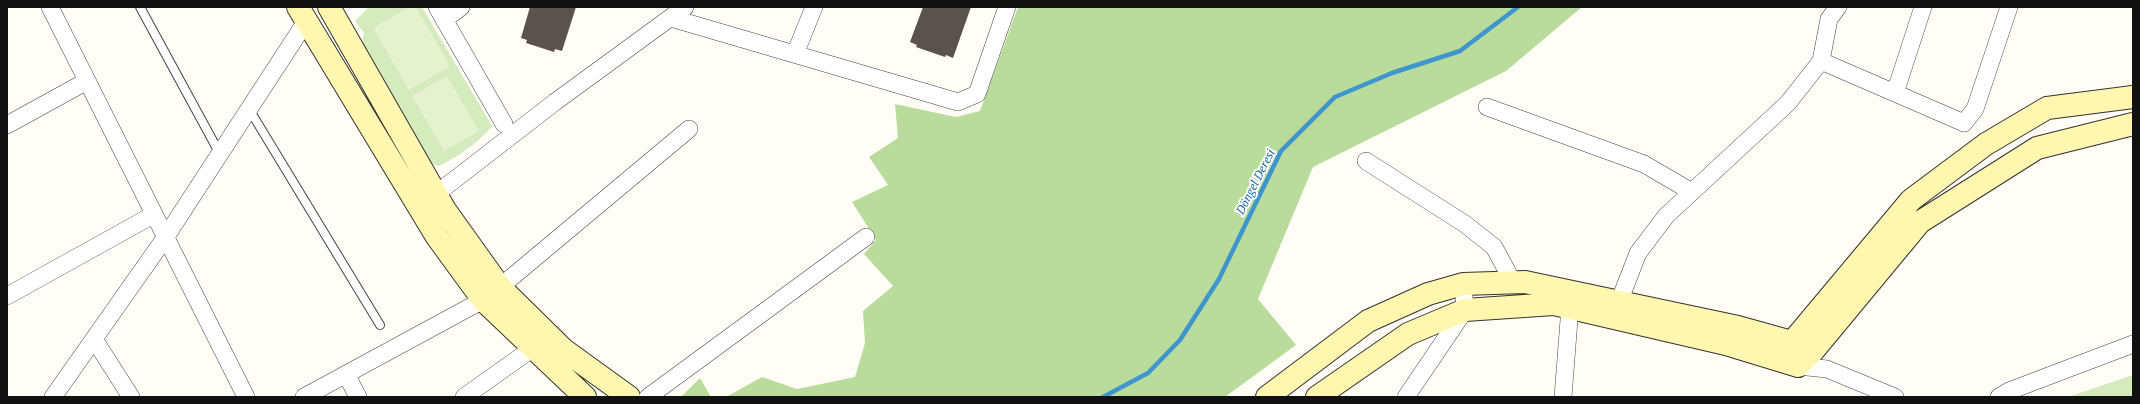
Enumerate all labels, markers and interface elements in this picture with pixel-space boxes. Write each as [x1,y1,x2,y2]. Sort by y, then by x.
water label: Döngel Deresi [1233,147,1279,217]

